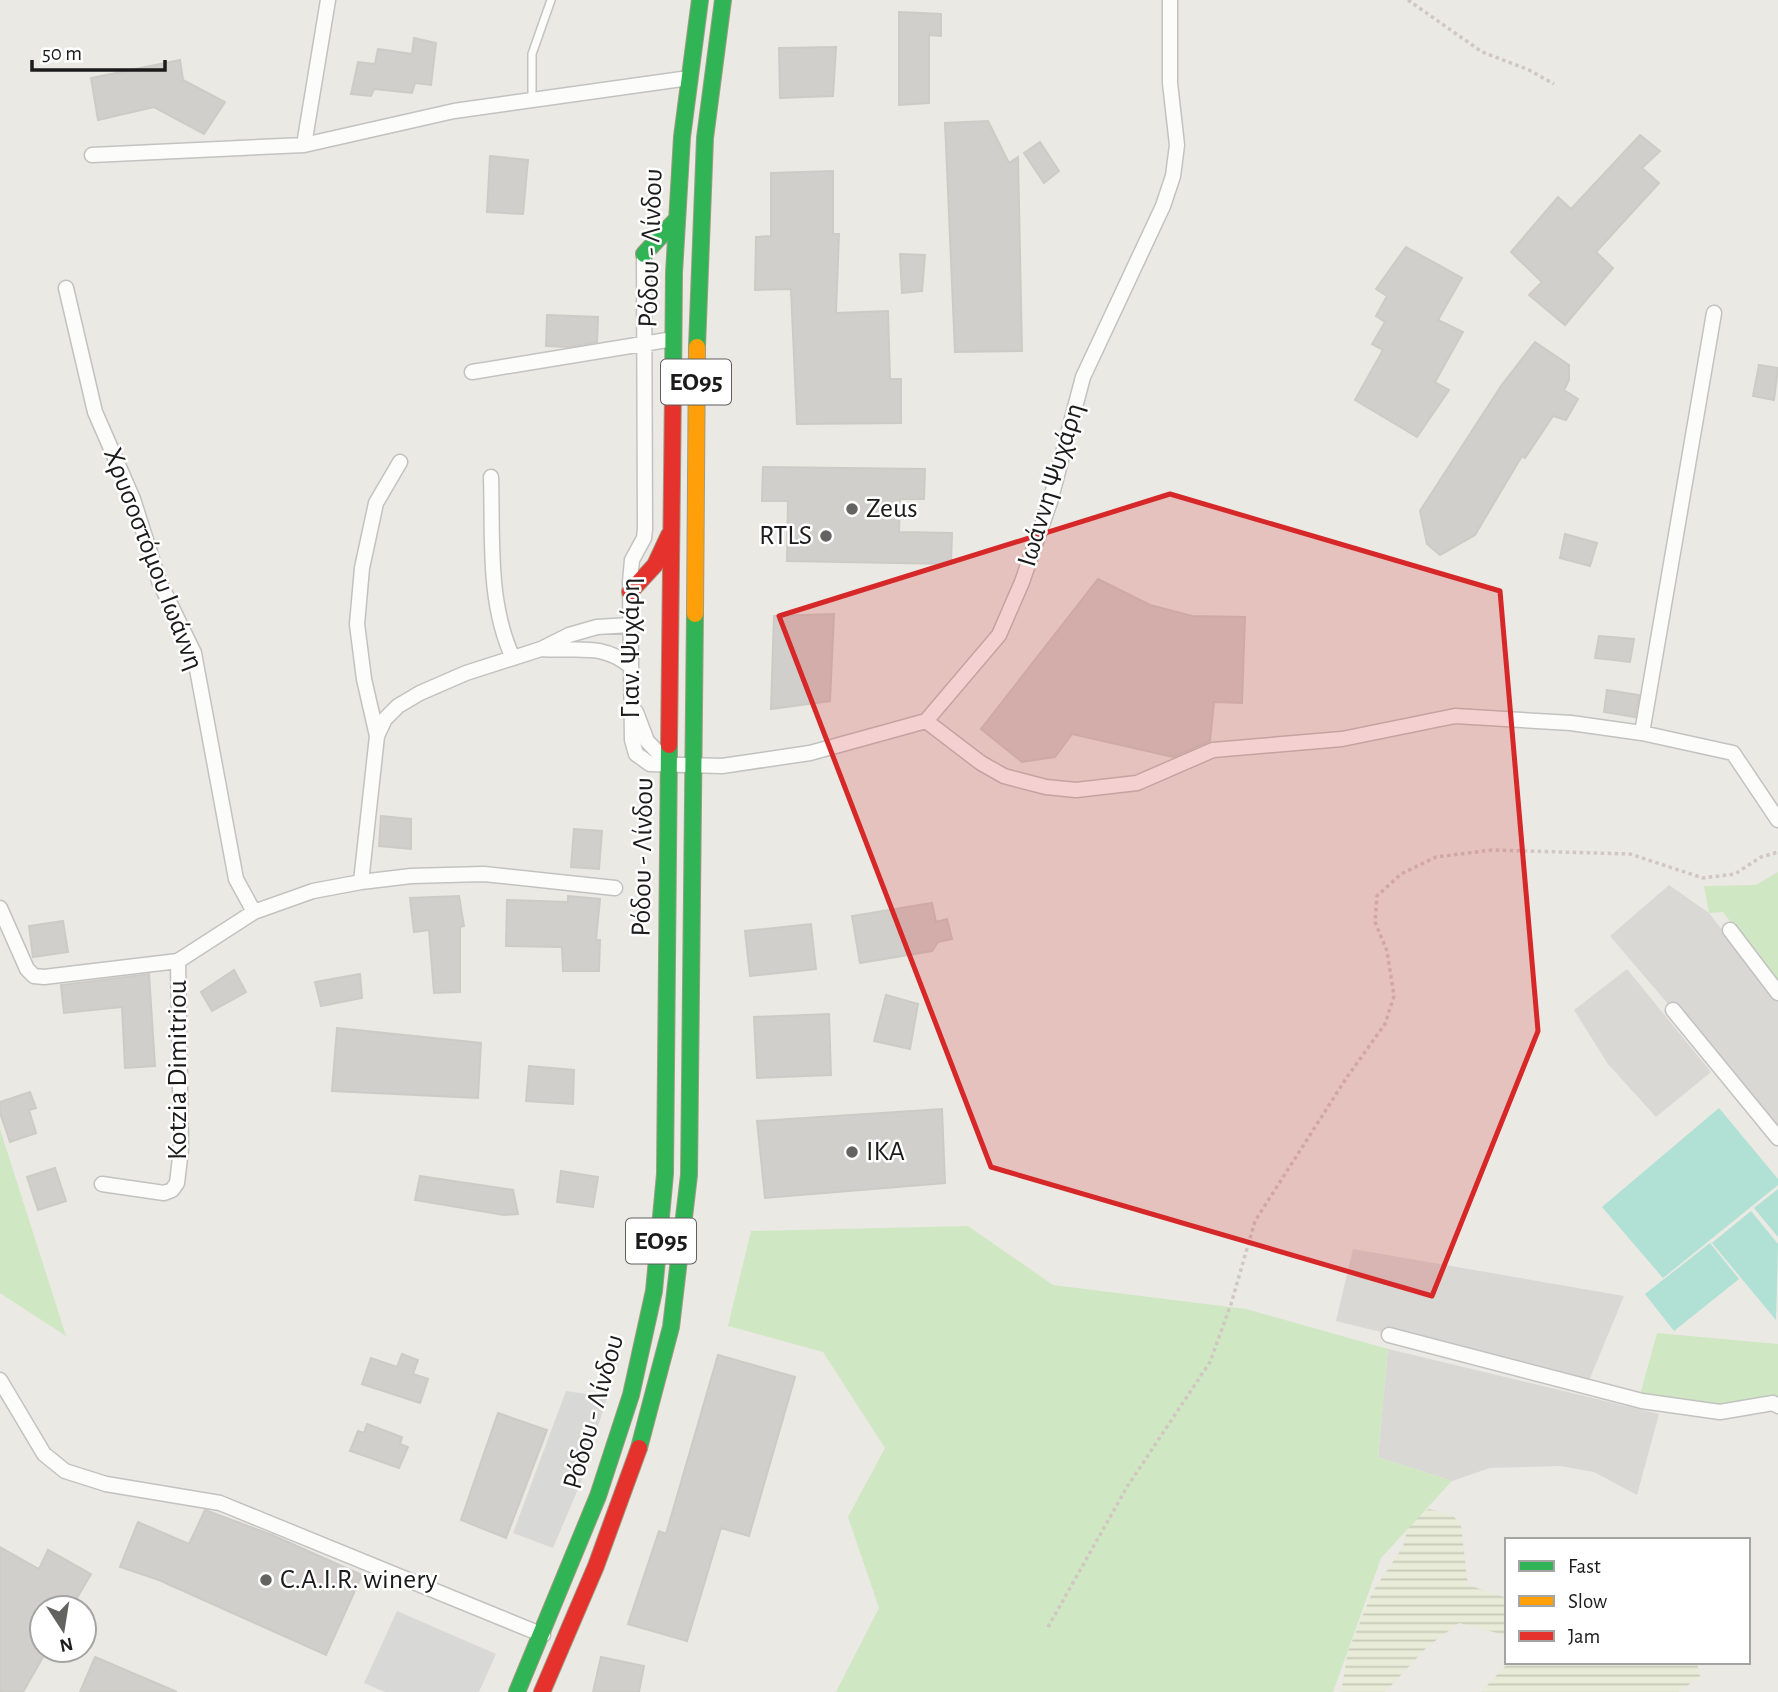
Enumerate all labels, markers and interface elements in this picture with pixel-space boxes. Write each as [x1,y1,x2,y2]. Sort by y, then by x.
scale bar [32,28,164,72]
text: 50 m [42,43,82,64]
street label: Ρόδου - Λίνδου [634,168,668,328]
road number: ΕΟ95 [661,360,731,404]
street label: Ιωάννη Ψυχάρη [1013,400,1089,570]
street label: Χρυσοστόμου Ιωάννη [98,444,208,674]
place label: Zeus [866,495,918,523]
marker: Zeus [844,501,860,517]
place label: RTLS [759,522,812,550]
marker: RTLS [818,528,834,544]
street label: Γιαν. Ψυχάρη [617,577,645,719]
street label: Ρόδου - Λίνδου [628,777,658,937]
street label: Kotzia Dimitriou [164,980,192,1160]
place label: IKA [866,1138,905,1166]
marker: IKA [844,1144,860,1160]
road number: ΕΟ95 [626,1218,696,1264]
street label: Ρόδου - Λίνδου [559,1332,629,1492]
legend [1505,1538,1750,1664]
text: Fast [1568,1556,1601,1577]
place label: C.A.I.R. winery [280,1566,438,1594]
marker: C.A.I.R. winery [258,1572,274,1588]
text: Slow [1568,1591,1607,1612]
north arrow [28,1594,98,1664]
text: Jam [1568,1626,1600,1647]
text: N [58,1633,75,1655]

